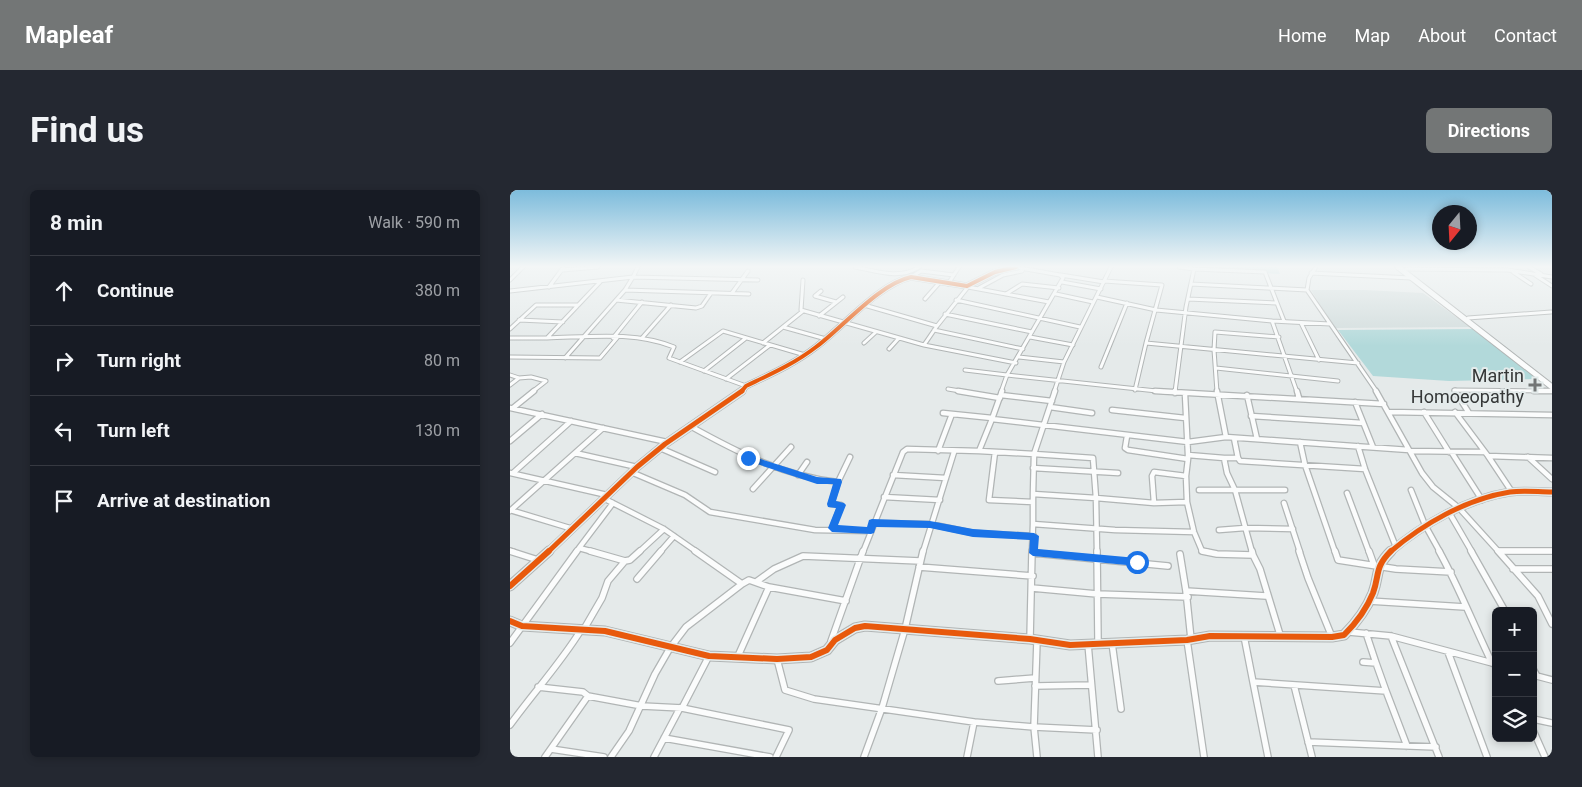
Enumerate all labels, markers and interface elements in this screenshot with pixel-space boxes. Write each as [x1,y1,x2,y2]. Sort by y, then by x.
text: Mapleaf [25,21,113,49]
text: Home [1278,25,1327,46]
text: Map [1355,25,1390,46]
text: About [1418,25,1466,46]
text: Contact [1494,25,1557,46]
button: Directions [1426,108,1552,153]
text: Find us [30,110,144,151]
north arrow [1432,205,1477,250]
text: 8 min [50,211,103,235]
text: Walk · 590 m [368,213,460,232]
icon: ahead [50,277,78,305]
text: Continue [97,279,174,302]
text: 380 m [415,281,460,300]
icon: right [50,347,78,375]
text: Turn right [97,349,181,372]
text: 80 m [424,351,460,370]
place label: Martin Homoeopathy [1411,365,1524,407]
marker: Martin Homoeopathy [1528,378,1542,392]
icon: left [50,417,78,445]
text: Turn left [97,419,170,442]
text: 130 m [415,421,460,440]
route end [737,447,760,470]
icon: arrive [50,487,78,515]
text: Arrive at destination [97,489,270,512]
route start [1126,551,1149,574]
map controls [1492,607,1537,742]
button: + [1492,607,1537,652]
button: − [1492,652,1537,697]
button: layers [1492,697,1537,742]

